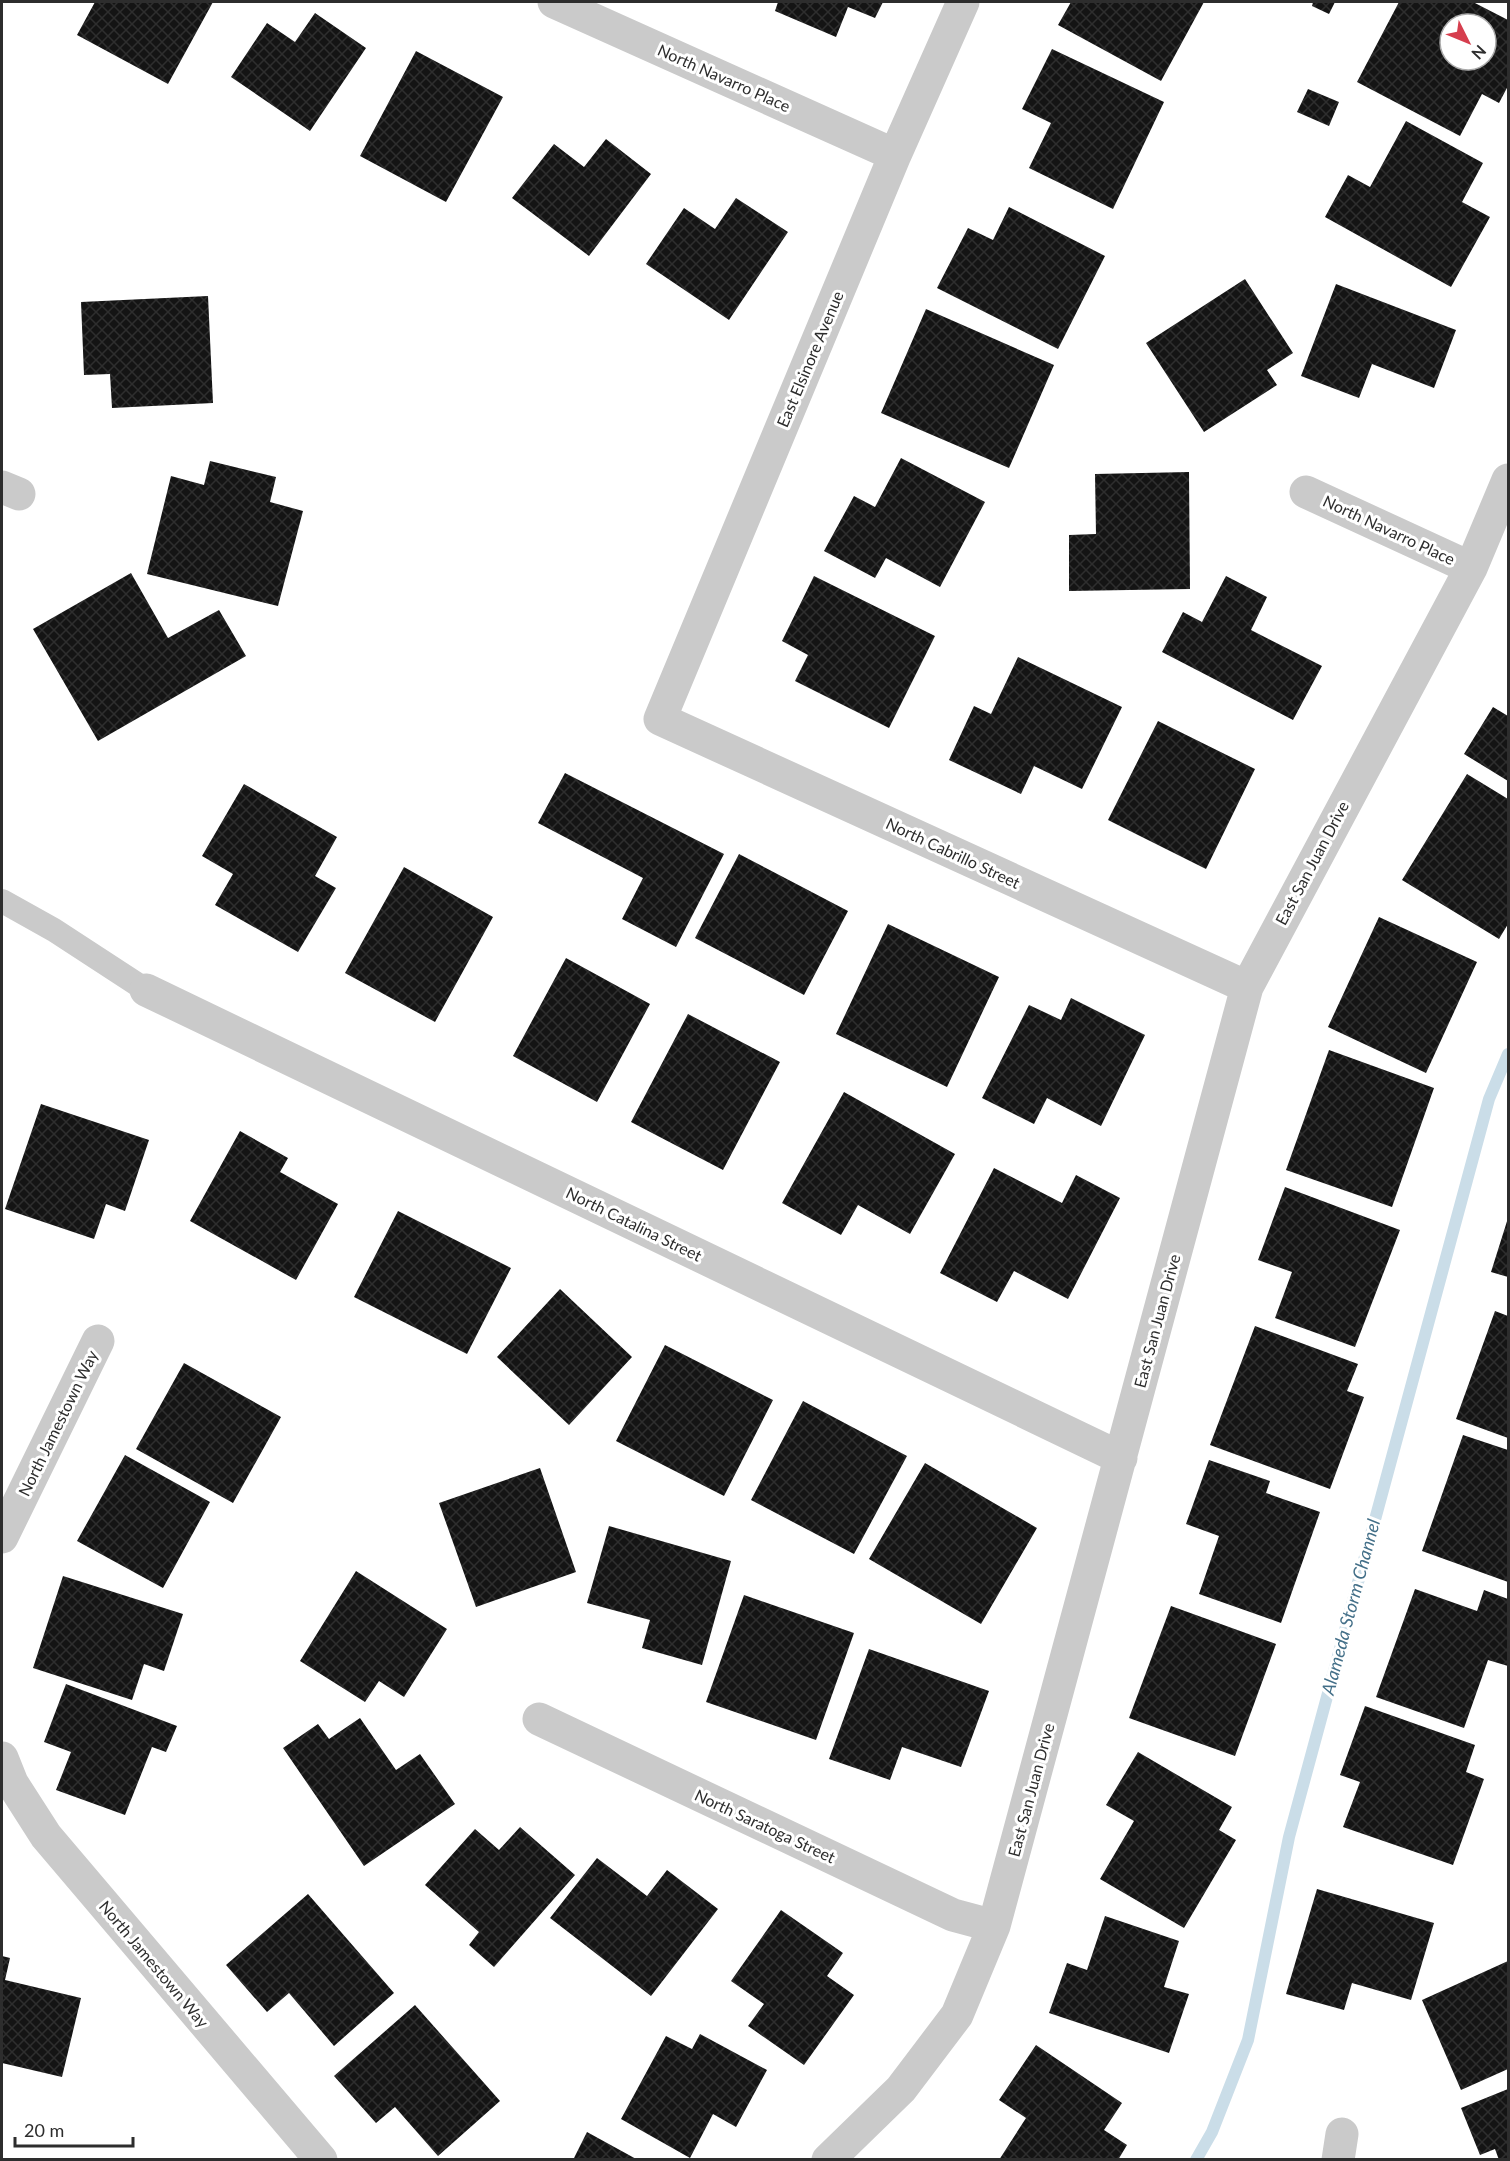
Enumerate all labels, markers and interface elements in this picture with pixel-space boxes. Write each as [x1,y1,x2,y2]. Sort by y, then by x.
north arrow [1438,12,1498,72]
street label: North Navarro Place [655,40,793,115]
text: N [1468,42,1490,64]
street label: East Elsinore Avenue [772,288,847,430]
street label: North Navarro Place [1320,491,1458,568]
street label: East San Juan Drive [1271,798,1352,928]
street label: North Cabrillo Street [883,813,1024,892]
street label: North Catalina Street [563,1182,705,1265]
street label: East San Juan Drive [1130,1252,1183,1390]
street label: North Jamestown Way [14,1346,101,1499]
water label: Alameda Storm Channel [1316,1517,1384,1698]
street label: East San Juan Drive [1004,1721,1057,1859]
street label: North Saratoga Street [692,1785,839,1867]
street label: North Jamestown Way [96,1896,213,2032]
scale bar [15,2110,134,2148]
text: 20 m [24,2119,64,2141]

